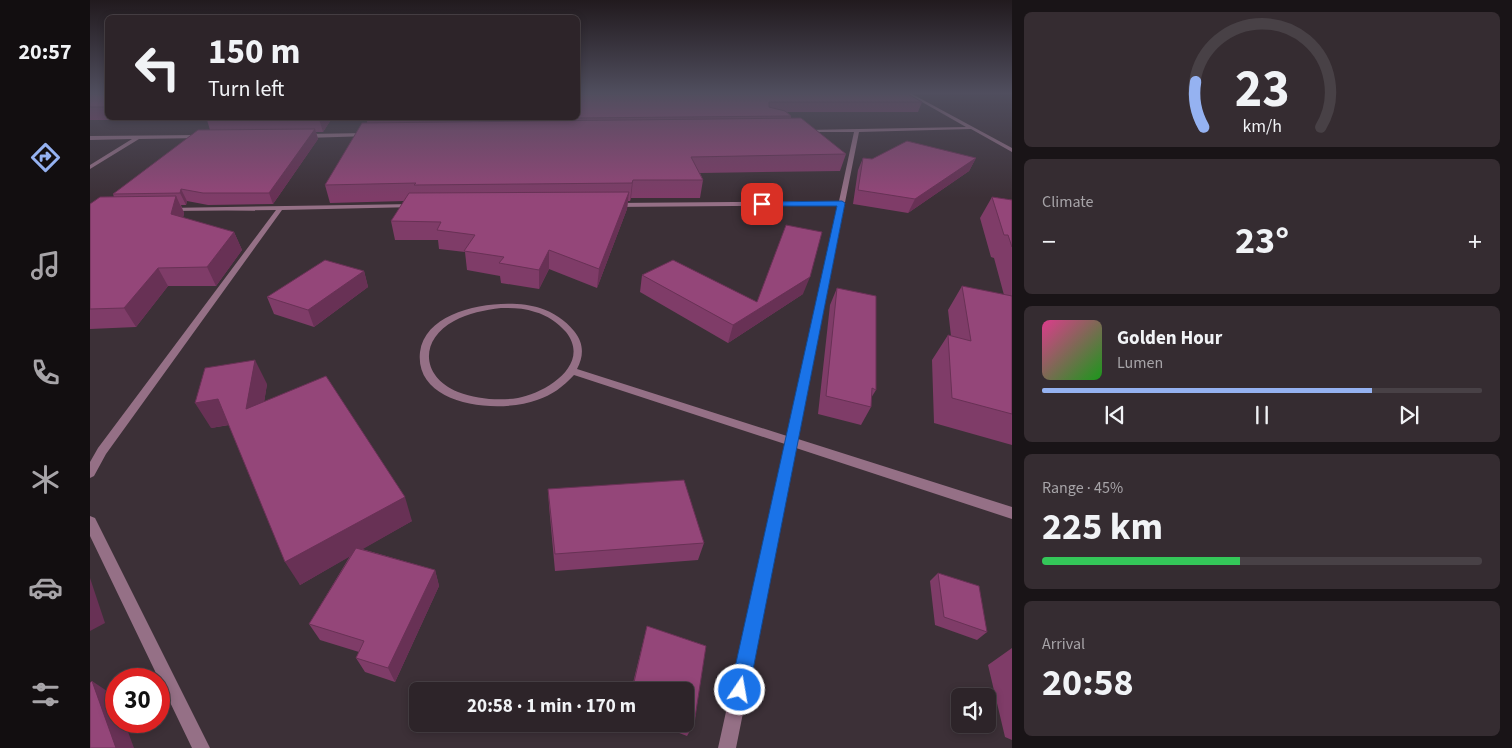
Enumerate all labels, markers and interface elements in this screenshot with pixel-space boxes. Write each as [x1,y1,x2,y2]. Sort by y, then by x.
text: 150 m [208,27,300,77]
icon: left [125,35,190,100]
text: 20:57 [18,36,72,68]
text: 23 [1235,53,1289,127]
text: Turn left [208,73,284,105]
text: km/h [1242,114,1282,139]
icon: directions [28,140,63,175]
pin [741,183,783,225]
icon: arrive [748,190,776,218]
text: Climate [1042,191,1093,213]
text: 23° [1235,214,1289,268]
text: − [1042,222,1056,262]
text: + [1468,222,1482,262]
icon: music [28,248,63,283]
text: Golden Hour [1117,325,1222,352]
text: Lumen [1117,352,1163,374]
icon: phone [28,355,63,390]
icon: previous [1101,401,1129,429]
icon: pause [1248,401,1276,429]
icon: next [1395,401,1423,429]
icon: climate [28,462,63,497]
text: Range · 45% [1042,477,1123,499]
text: 225 km [1042,500,1163,554]
icon: car [28,570,63,605]
text: Arrival [1042,633,1085,655]
text: 20:58 [1042,656,1134,710]
position arrow [713,663,765,715]
speed limit sign: 30 [105,668,170,733]
icon: filters [28,677,63,712]
map controls [951,688,996,733]
button: sound [951,688,996,733]
text: 20:58 · 1 min · 170 m [467,693,636,720]

